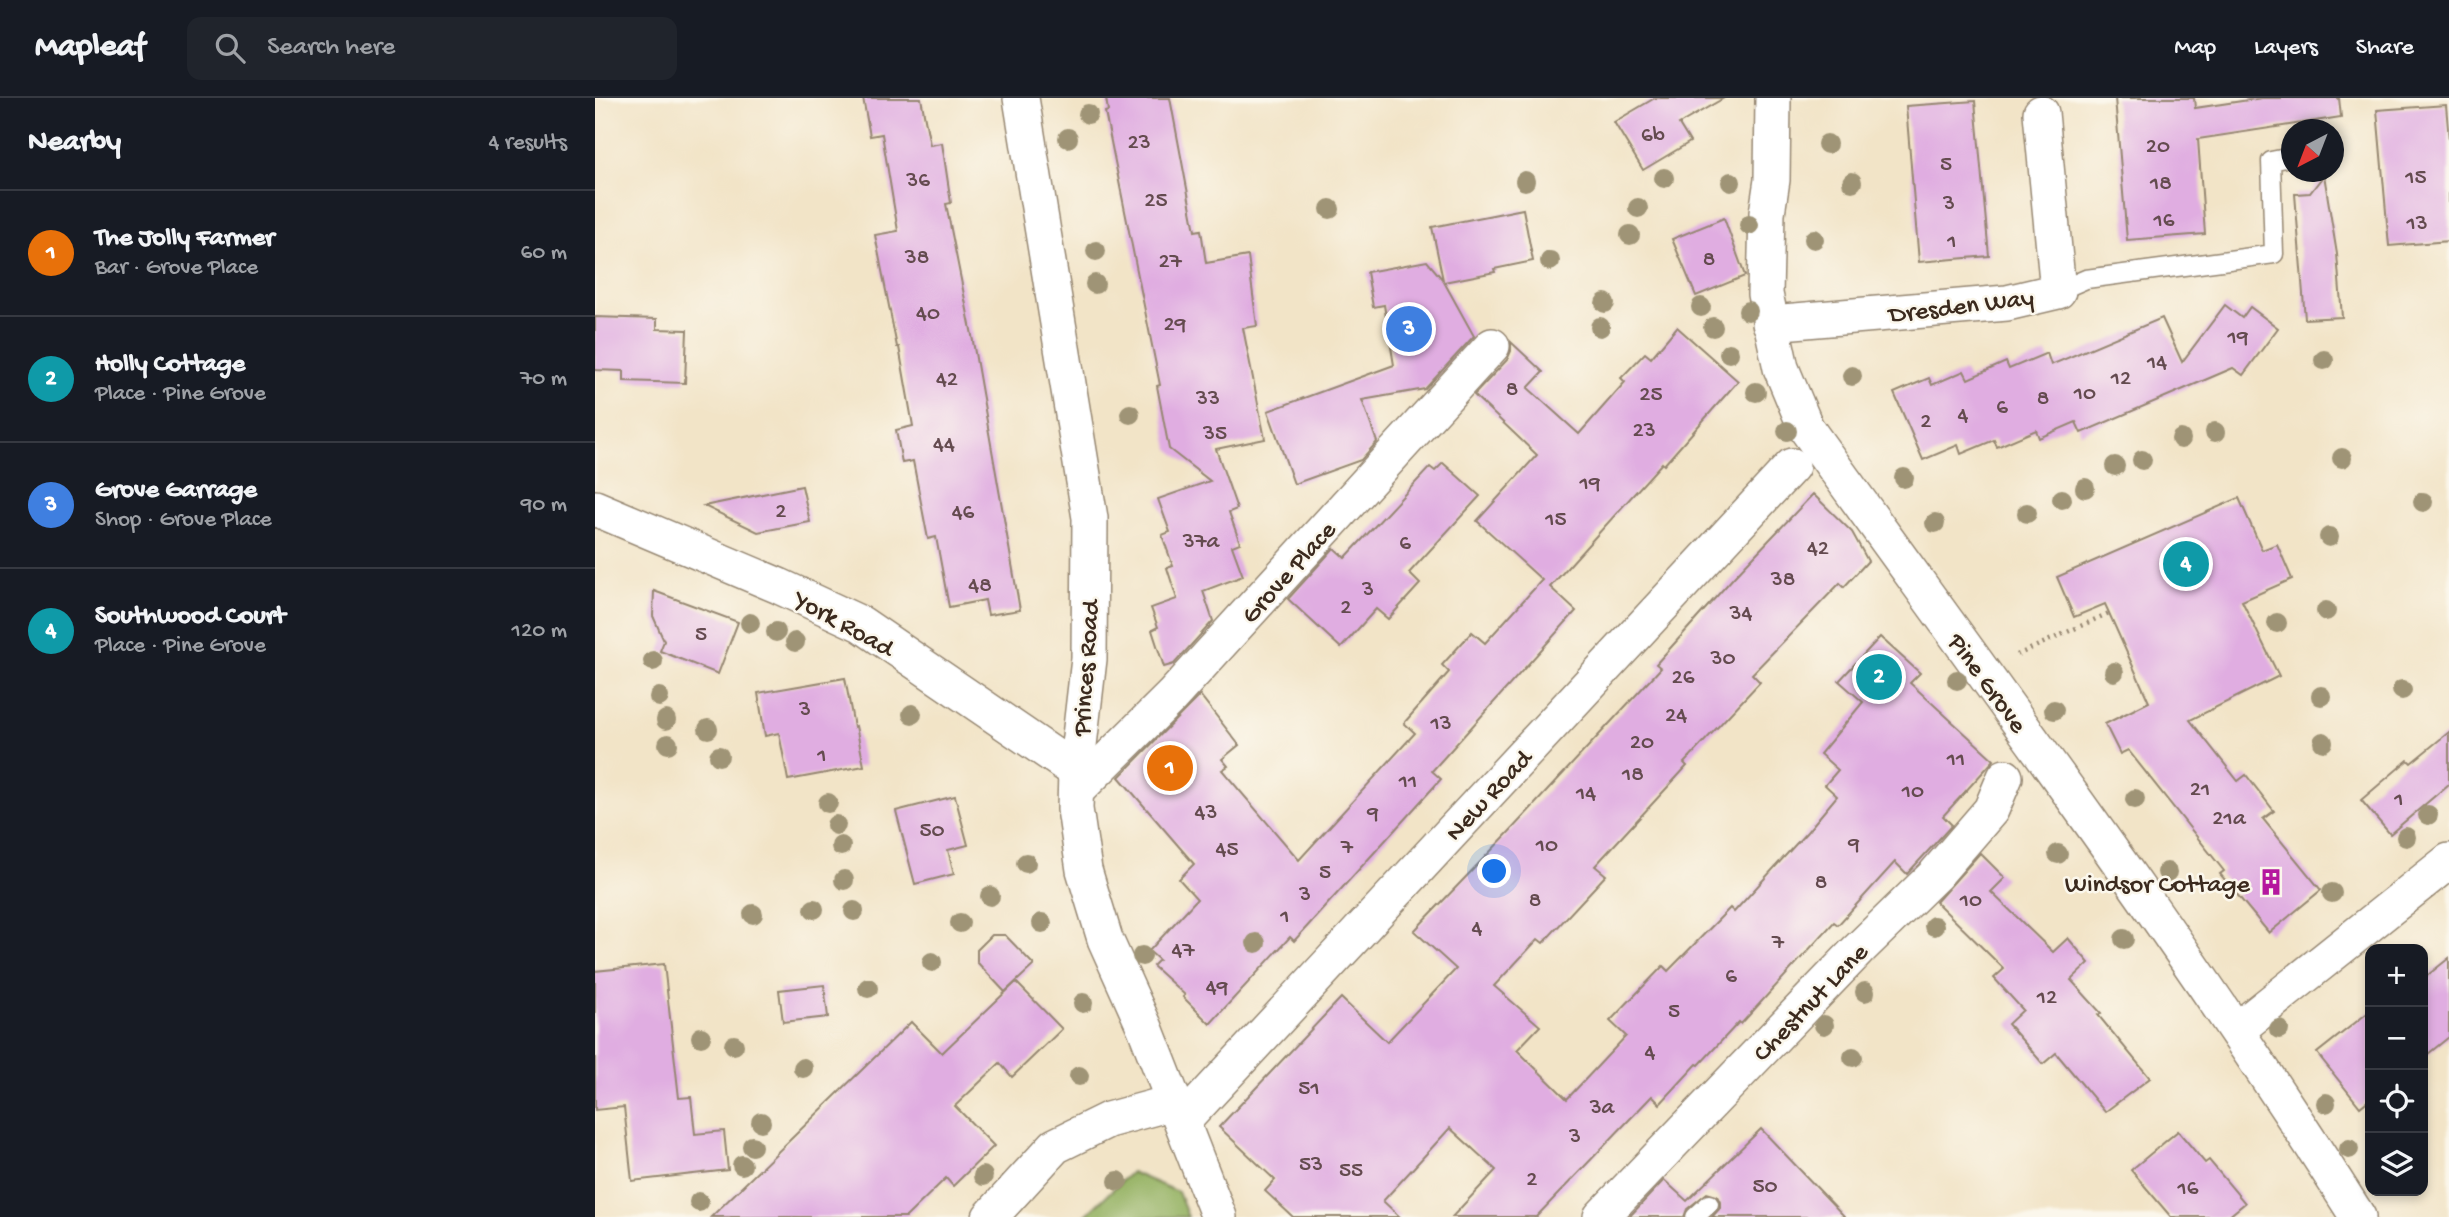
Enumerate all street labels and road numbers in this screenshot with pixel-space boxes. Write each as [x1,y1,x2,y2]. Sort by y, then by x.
street label: Dresden Way [1885,284,2036,333]
street label: Grove Place [1236,516,1345,632]
street label: York Road [786,585,900,667]
street label: Princes Road [1068,597,1109,738]
street label: Pine Grove [1938,628,2032,741]
street label: New Road [1440,744,1542,849]
street label: Chestnut Lane [1748,938,1877,1070]

